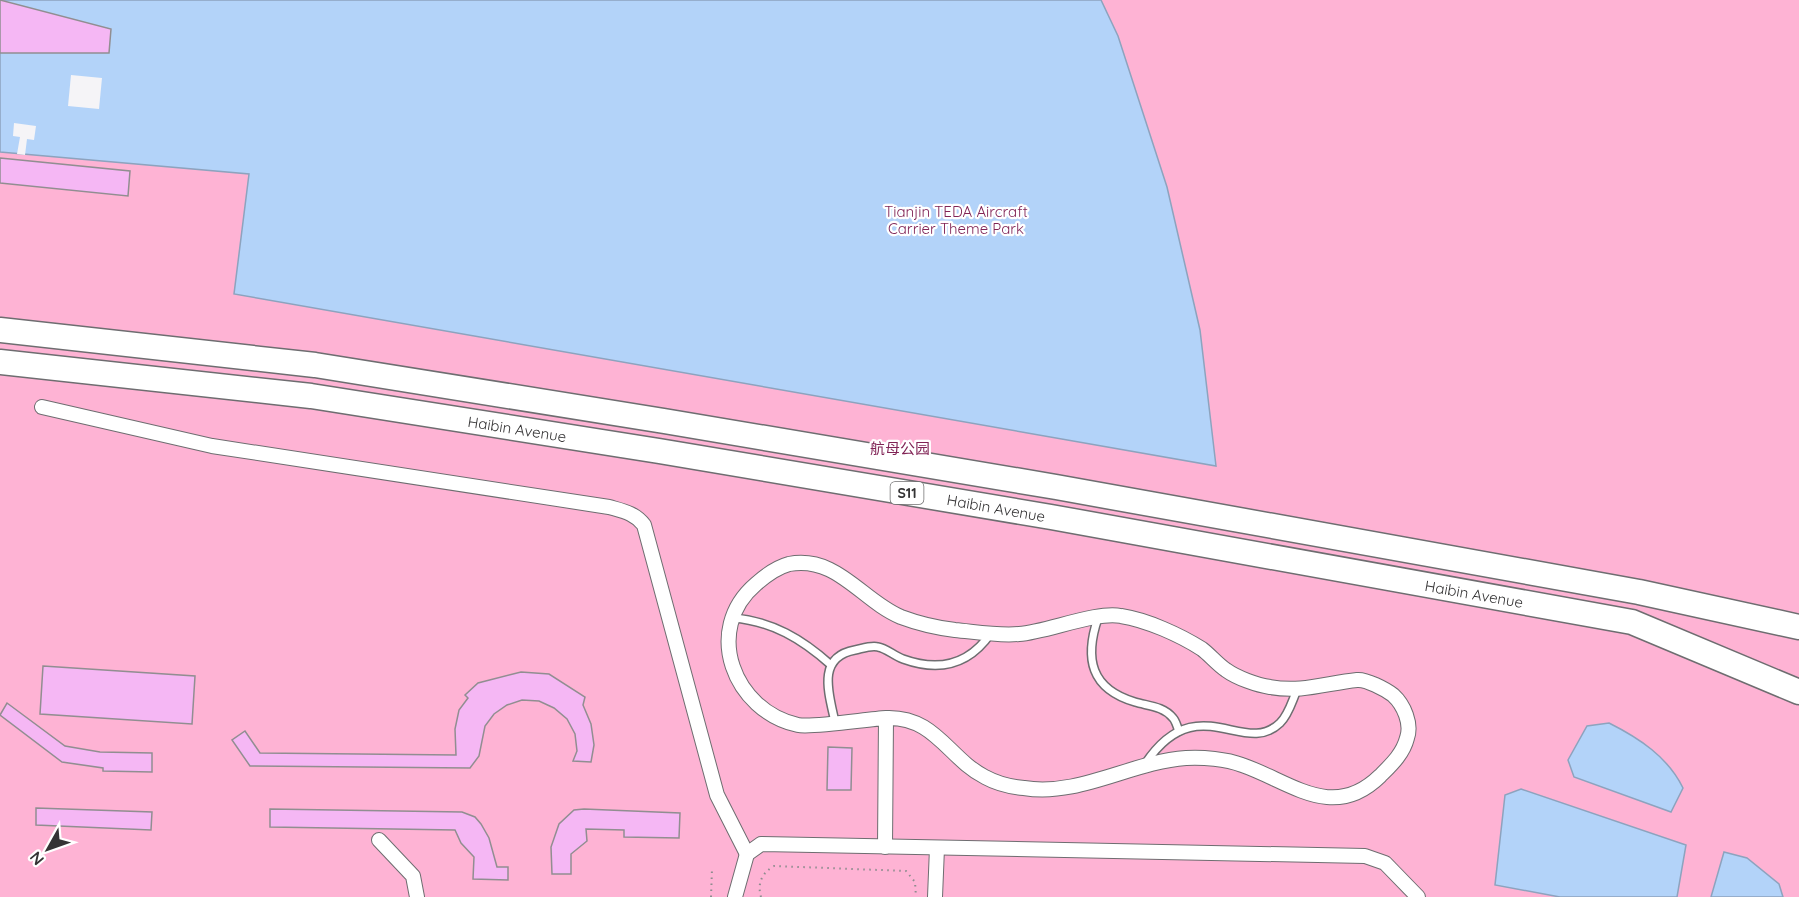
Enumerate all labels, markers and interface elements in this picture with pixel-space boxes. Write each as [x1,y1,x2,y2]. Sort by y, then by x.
park label: Tianjin TEDA Aircraft Carrier Theme Park [884,202,1028,238]
street label: Haibin Avenue [466,412,568,446]
park label: 航母公园 [870,439,930,458]
road number: S11 [890,482,924,504]
street label: Haibin Avenue [945,490,1047,526]
street label: Haibin Avenue [1423,576,1525,612]
north arrow [18,819,78,879]
text: N [25,848,48,870]

